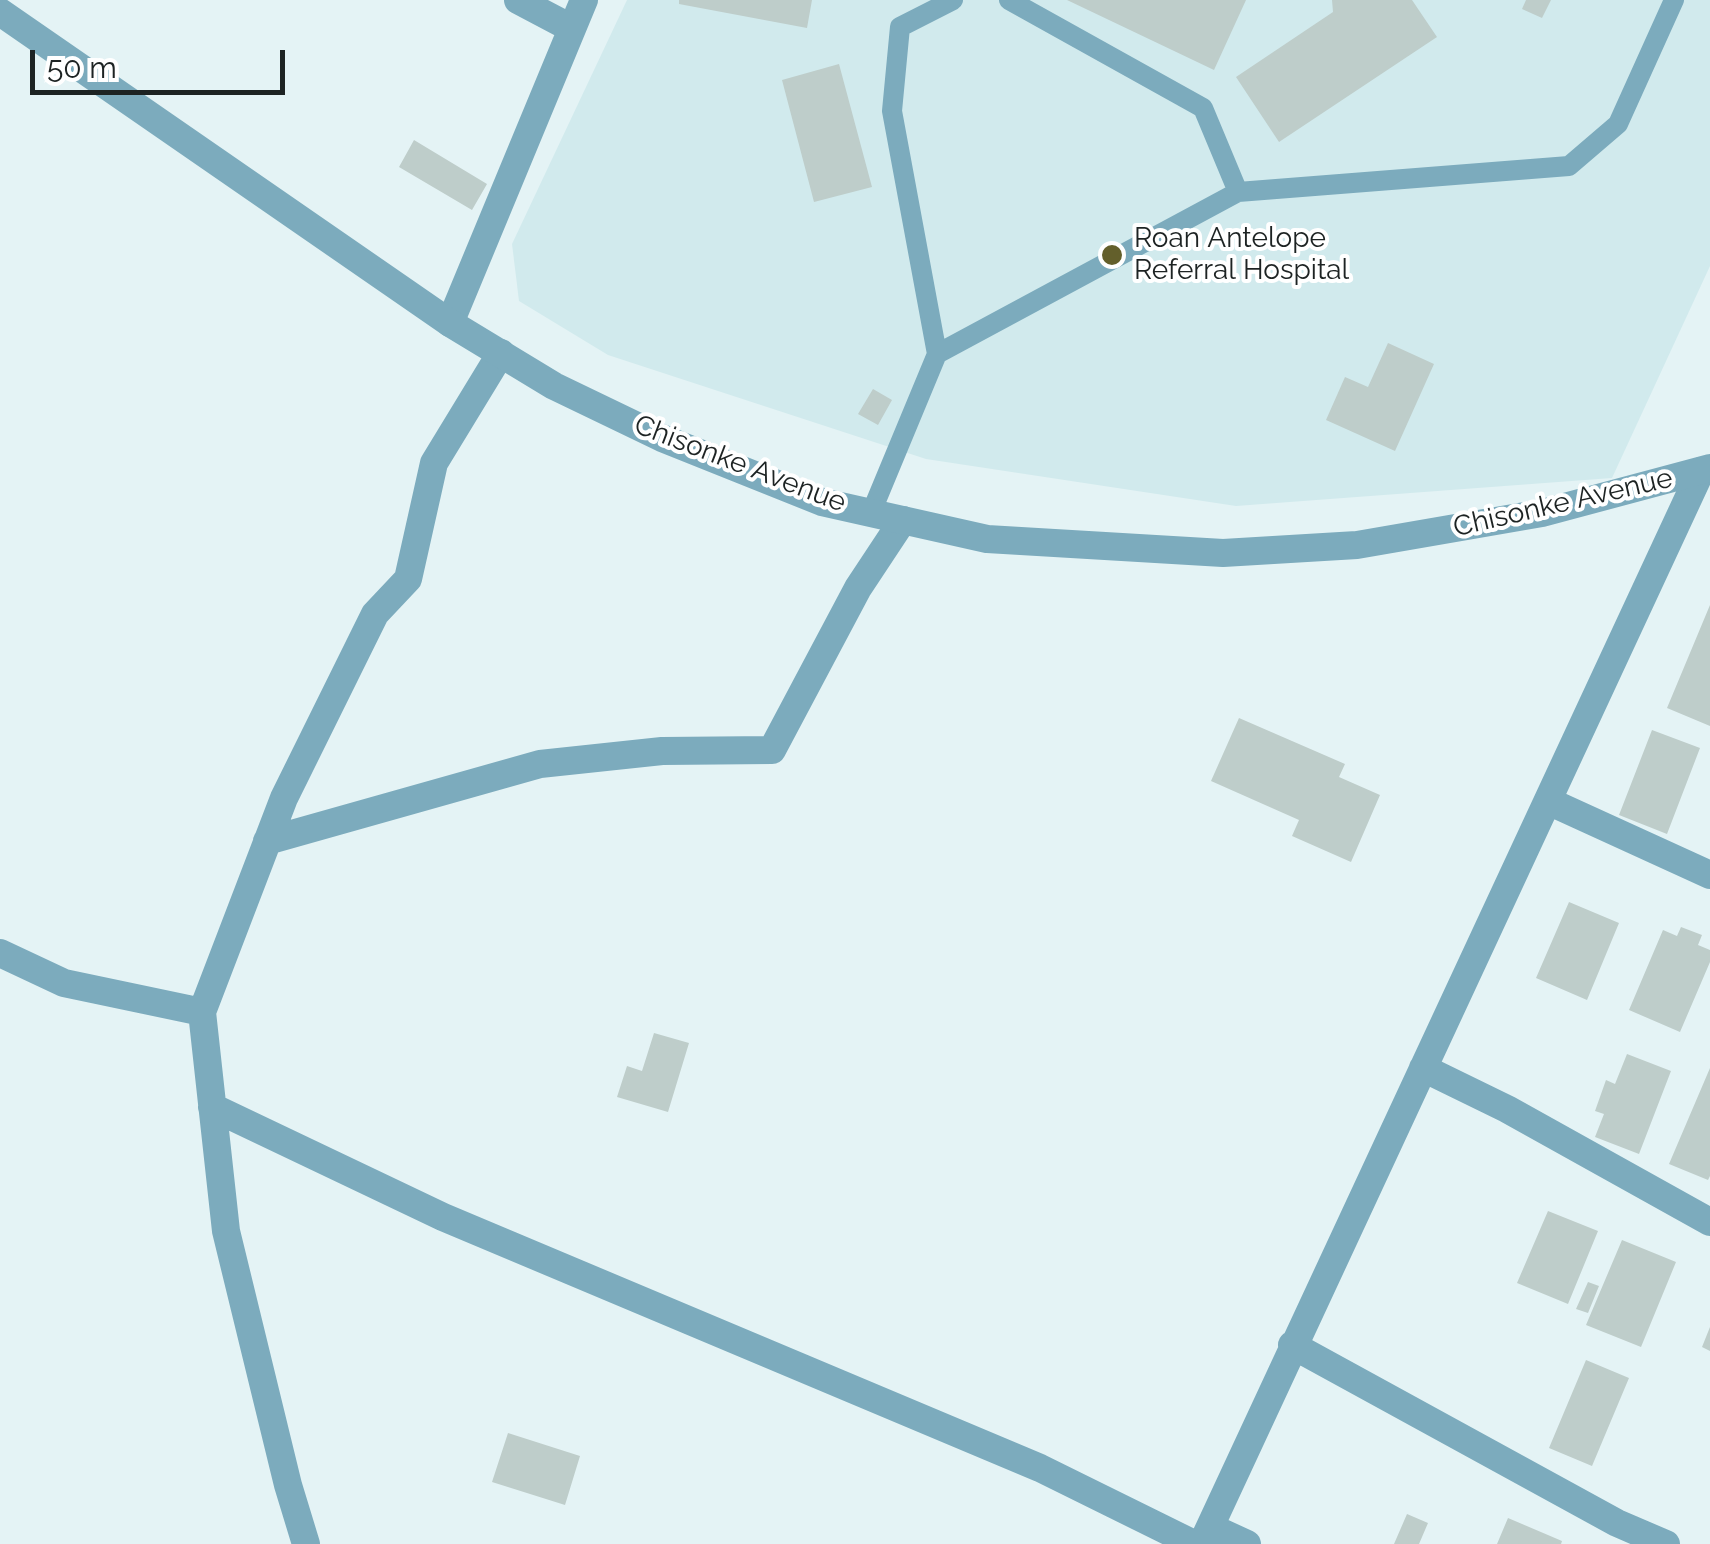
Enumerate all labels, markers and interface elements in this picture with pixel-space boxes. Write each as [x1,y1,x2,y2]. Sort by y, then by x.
scale bar [35,30,290,92]
text: 50 m [47,50,117,85]
place label: Roan Antelope Referral Hospital [1134,222,1349,288]
marker: Roan Antelope Referral Hospital [1099,242,1125,268]
street label: Chisonke Avenue [629,408,851,520]
street label: Chisonke Avenue [1450,461,1676,545]

